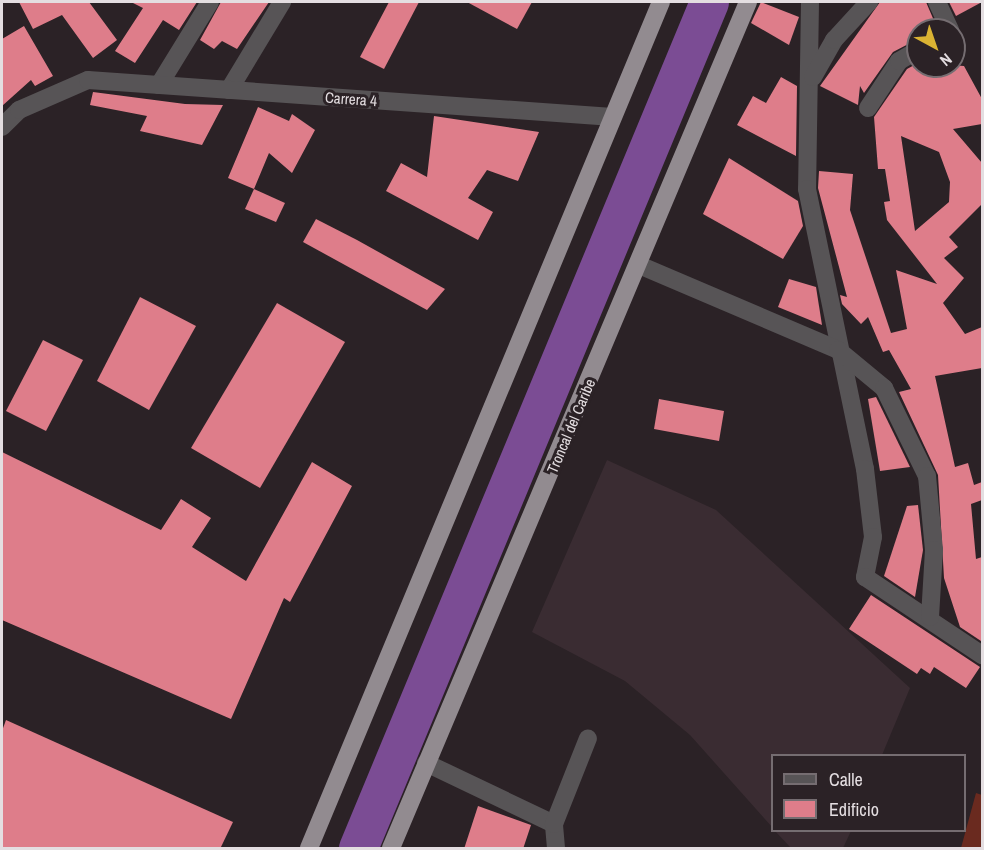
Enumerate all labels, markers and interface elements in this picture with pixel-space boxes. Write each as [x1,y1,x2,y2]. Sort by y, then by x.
north arrow [906,18,966,78]
text: N [936,49,957,72]
street label: Carrera 4 [324,88,378,110]
street label: Troncal del Caribe [543,376,599,476]
legend [771,754,966,832]
text: Calle [829,767,863,792]
text: Edificio [829,797,879,822]

